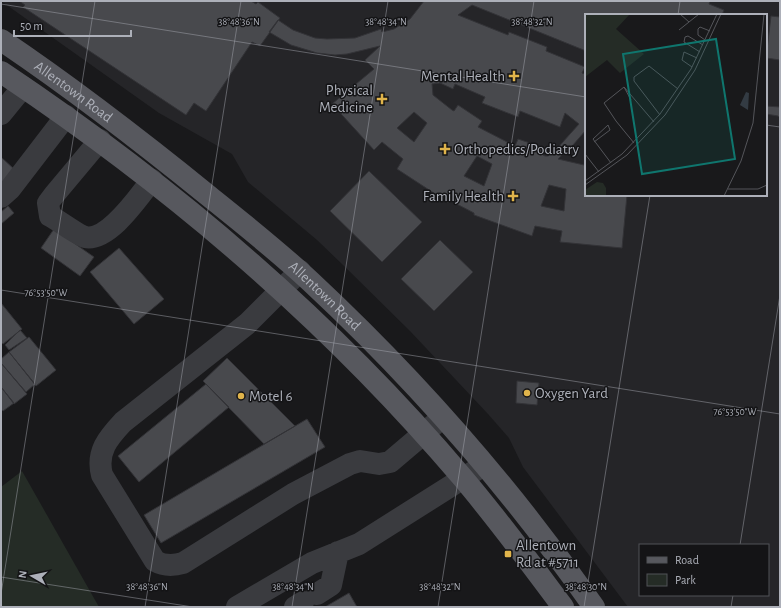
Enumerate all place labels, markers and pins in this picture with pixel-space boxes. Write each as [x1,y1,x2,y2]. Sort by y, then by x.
place label: Mental Health [421,69,505,84]
marker: Mental Health [508,70,520,82]
place label: Physical Medicine [319,83,373,115]
marker: Physical Medicine [376,93,388,105]
place label: Orthopedics/Podiatry [454,142,580,157]
marker: Orthopedics/Podiatry [439,143,451,155]
place label: Family Health [423,189,504,204]
marker: Family Health [507,190,519,202]
place label: Oxygen Yard [535,386,608,401]
marker: Oxygen Yard [522,388,532,398]
place label: Motel 6 [249,389,293,404]
marker: Motel 6 [236,391,246,401]
place label: Allentown Rd at #5711 [516,538,579,570]
marker: Allentown Rd at #5711 [503,549,513,559]

